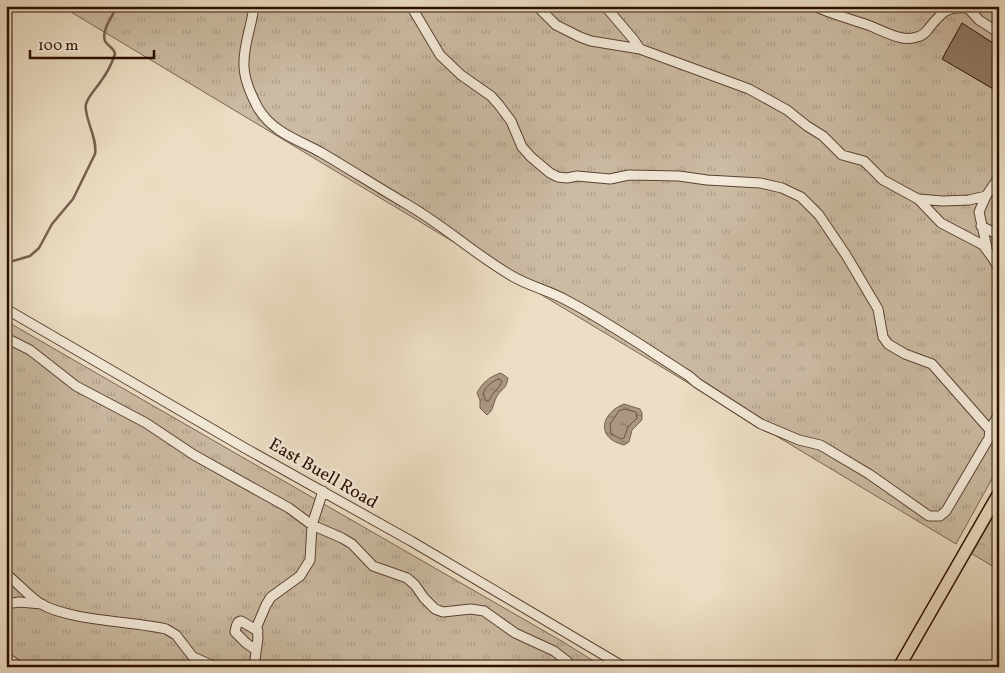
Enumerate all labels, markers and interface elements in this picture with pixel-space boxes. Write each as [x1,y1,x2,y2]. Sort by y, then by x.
scale bar [30,28,154,60]
text: 100 m [38,36,78,57]
street label: East Buell Road [264,433,382,515]

